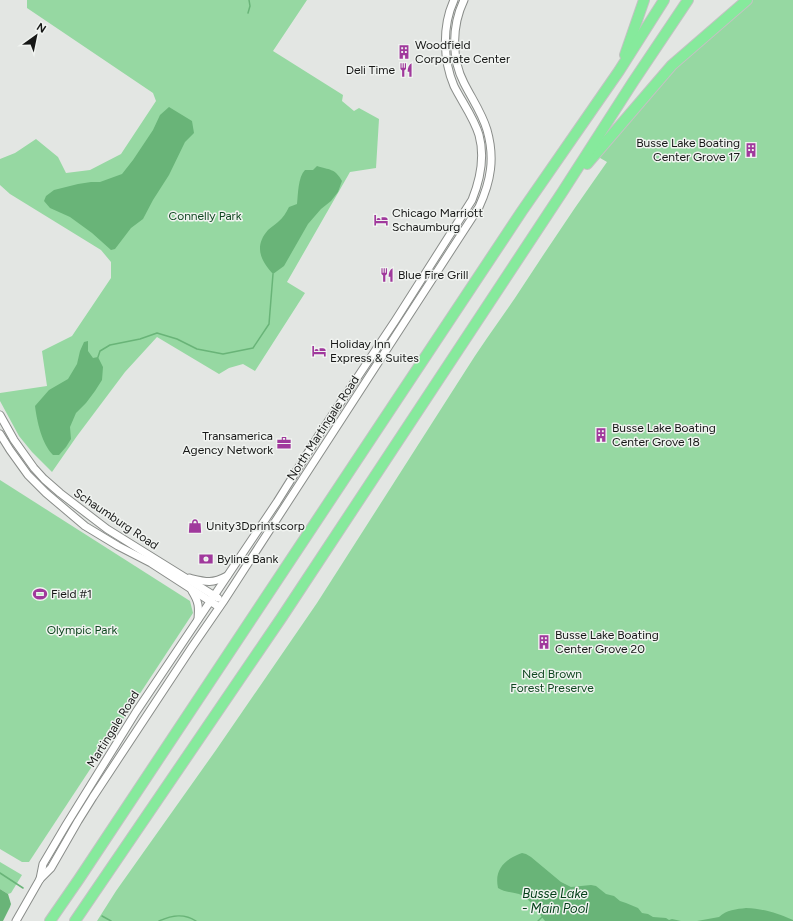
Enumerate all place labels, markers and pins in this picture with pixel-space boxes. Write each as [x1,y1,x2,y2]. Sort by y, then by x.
place label: Woodfield Corporate Center [415,38,510,66]
building icon: Woodfield Corporate Center [396,44,412,60]
restaurant icon: Deli Time [398,62,414,78]
place label: Deli Time [346,63,395,77]
place label: Busse Lake Boating Center Grove 17 [636,136,741,164]
building icon: Busse Lake Boating Center Grove 17 [743,142,759,158]
place label: Chicago Marriott Schaumburg [392,206,483,234]
hotel icon: Chicago Marriott Schaumburg [373,212,389,228]
restaurant icon: Blue Fire Grill [379,267,395,283]
place label: Blue Fire Grill [398,268,468,282]
place label: Holiday Inn Express & Suites [330,337,419,365]
hotel icon: Holiday Inn Express & Suites [311,343,327,359]
place label: Busse Lake Boating Center Grove 18 [612,421,716,449]
building icon: Busse Lake Boating Center Grove 18 [593,427,609,443]
place label: Transamerica Agency Network [183,429,273,457]
office icon: Transamerica Agency Network [276,435,292,451]
shop icon: Unity3Dprintscorp [187,518,203,534]
place label: Unity3Dprintscorp [206,519,305,533]
bank icon: Byline Bank [198,551,214,567]
place label: Byline Bank [217,552,278,566]
sports icon: Field #1 [32,586,48,602]
place label: Field #1 [51,587,92,601]
place label: Busse Lake Boating Center Grove 20 [555,628,659,656]
building icon: Busse Lake Boating Center Grove 20 [536,634,552,650]

